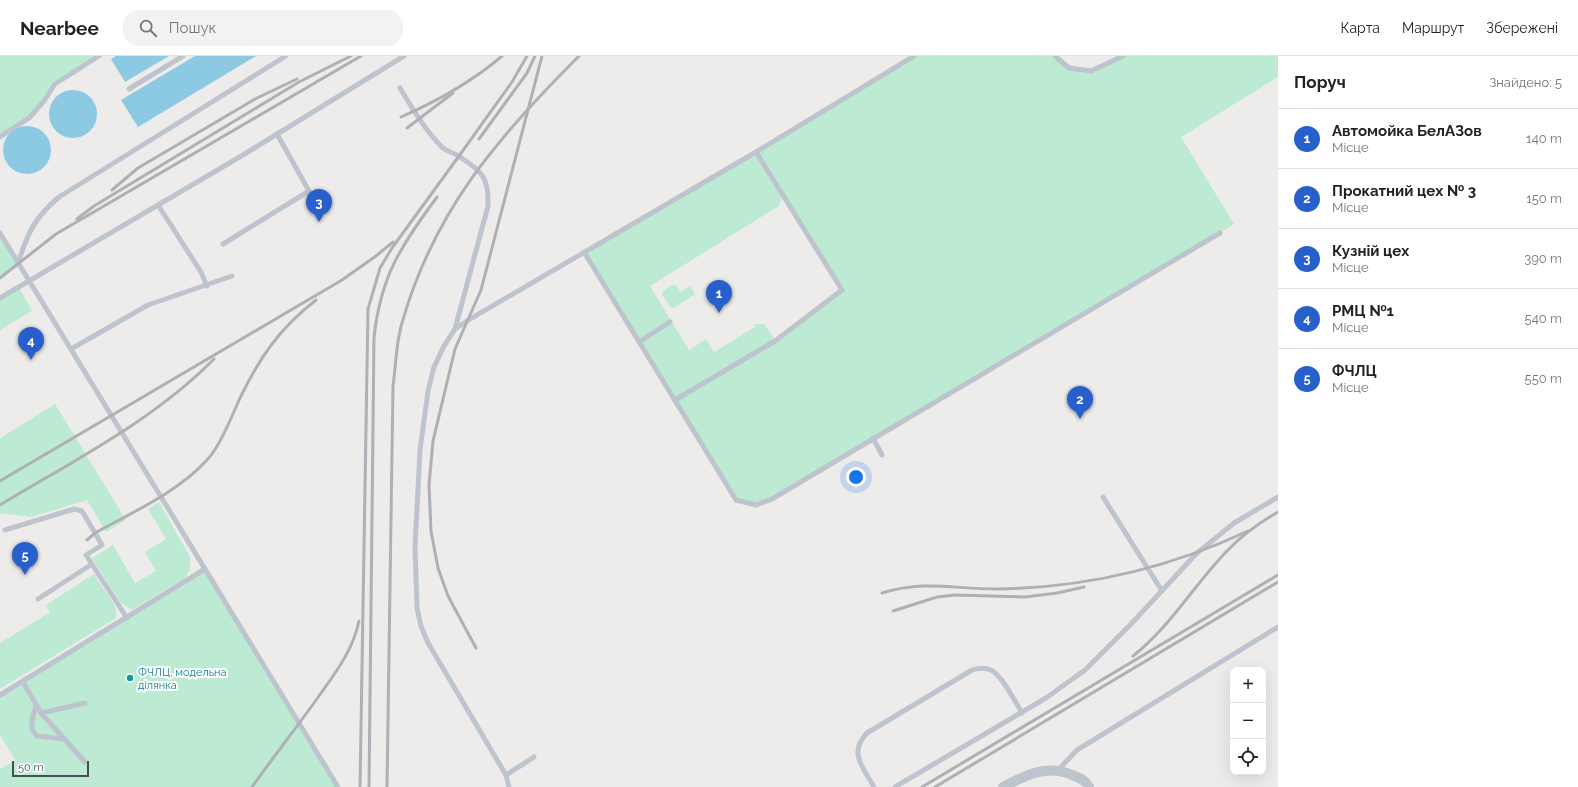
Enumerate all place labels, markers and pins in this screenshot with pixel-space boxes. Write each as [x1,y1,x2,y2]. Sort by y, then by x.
pin: 3 [306,189,332,222]
pin: 1 [706,280,732,313]
pin: 4 [18,327,44,360]
pin: 2 [1067,386,1093,419]
pin: 5 [12,542,38,575]
place label: ФЧЛЦ, модельна ділянка [138,666,226,692]
marker: ФЧЛЦ, модельна ділянка [125,673,135,683]

